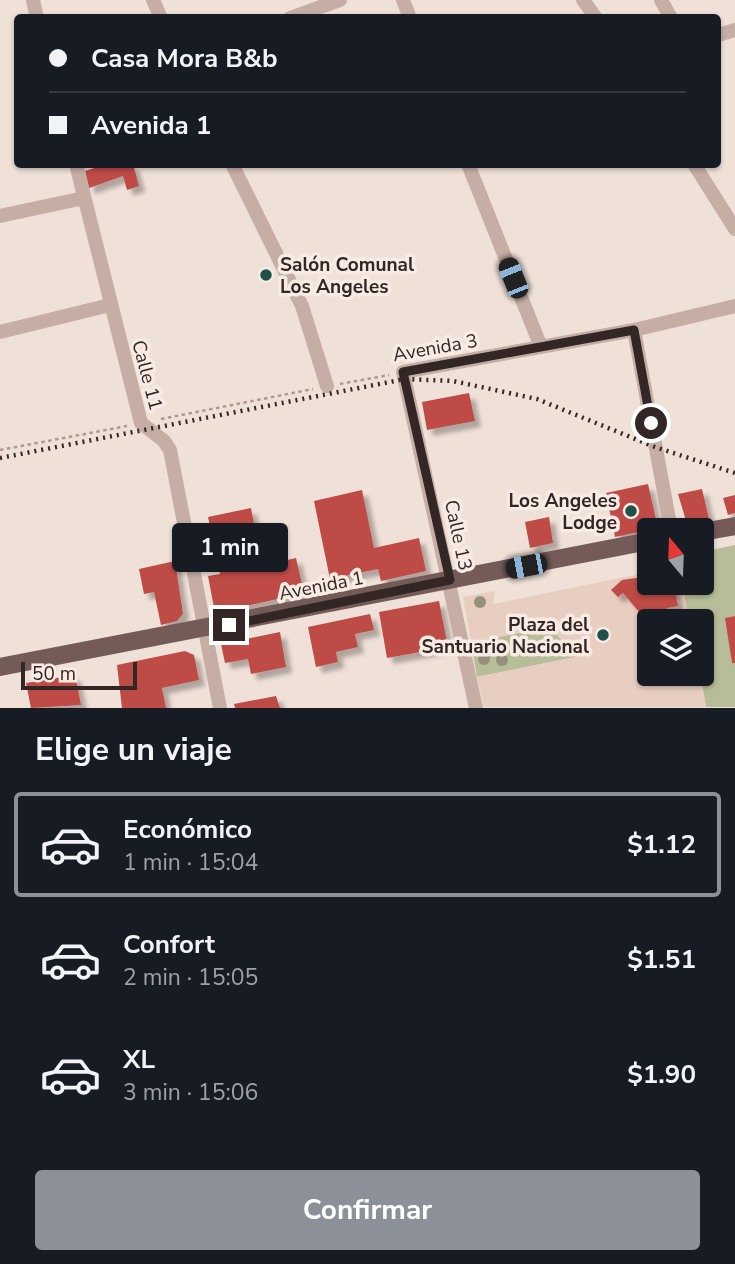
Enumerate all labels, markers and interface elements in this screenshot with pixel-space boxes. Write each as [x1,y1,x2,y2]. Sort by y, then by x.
text: Casa Mora B&b [91,41,278,76]
text: Avenida 1 [91,108,211,143]
place label: Salón Comunal Los Angeles [280,252,414,300]
car [496,255,531,301]
marker: Salón Comunal Los Angeles [258,267,274,283]
street label: Avenida 3 [391,328,480,368]
street label: Calle 11 [125,337,169,413]
route start [635,407,667,439]
place label: Los Angeles Lodge [509,488,617,536]
street label: Calle 13 [438,498,478,573]
marker: Los Angeles Lodge [623,503,639,519]
north arrow [637,518,714,595]
map controls [637,518,714,686]
callout: 1 min [171,524,287,572]
text: 1 min [200,532,260,563]
car [504,552,549,580]
street label: Avenida 1 [277,565,366,607]
route end [213,609,245,641]
button: layers [637,609,714,686]
place label: Plaza del Santuario Nacional [422,612,589,660]
marker: Plaza del Santuario Nacional [595,627,611,643]
scale bar [21,659,136,690]
text: 50 m [32,661,76,687]
text: Elige un viaje [35,728,232,771]
text: Económico [123,812,252,847]
icon: car [39,813,102,876]
text: $1.12 [627,827,696,862]
text: 1 min · 15:04 [123,847,258,878]
text: Confort [123,927,215,962]
icon: car [39,928,102,991]
text: $1.51 [627,942,696,977]
text: 2 min · 15:05 [123,962,258,993]
text: XL [123,1042,155,1077]
icon: car [39,1043,102,1106]
text: $1.90 [627,1057,696,1092]
text: 3 min · 15:06 [123,1077,258,1108]
button: Confirmar [35,1170,700,1250]

